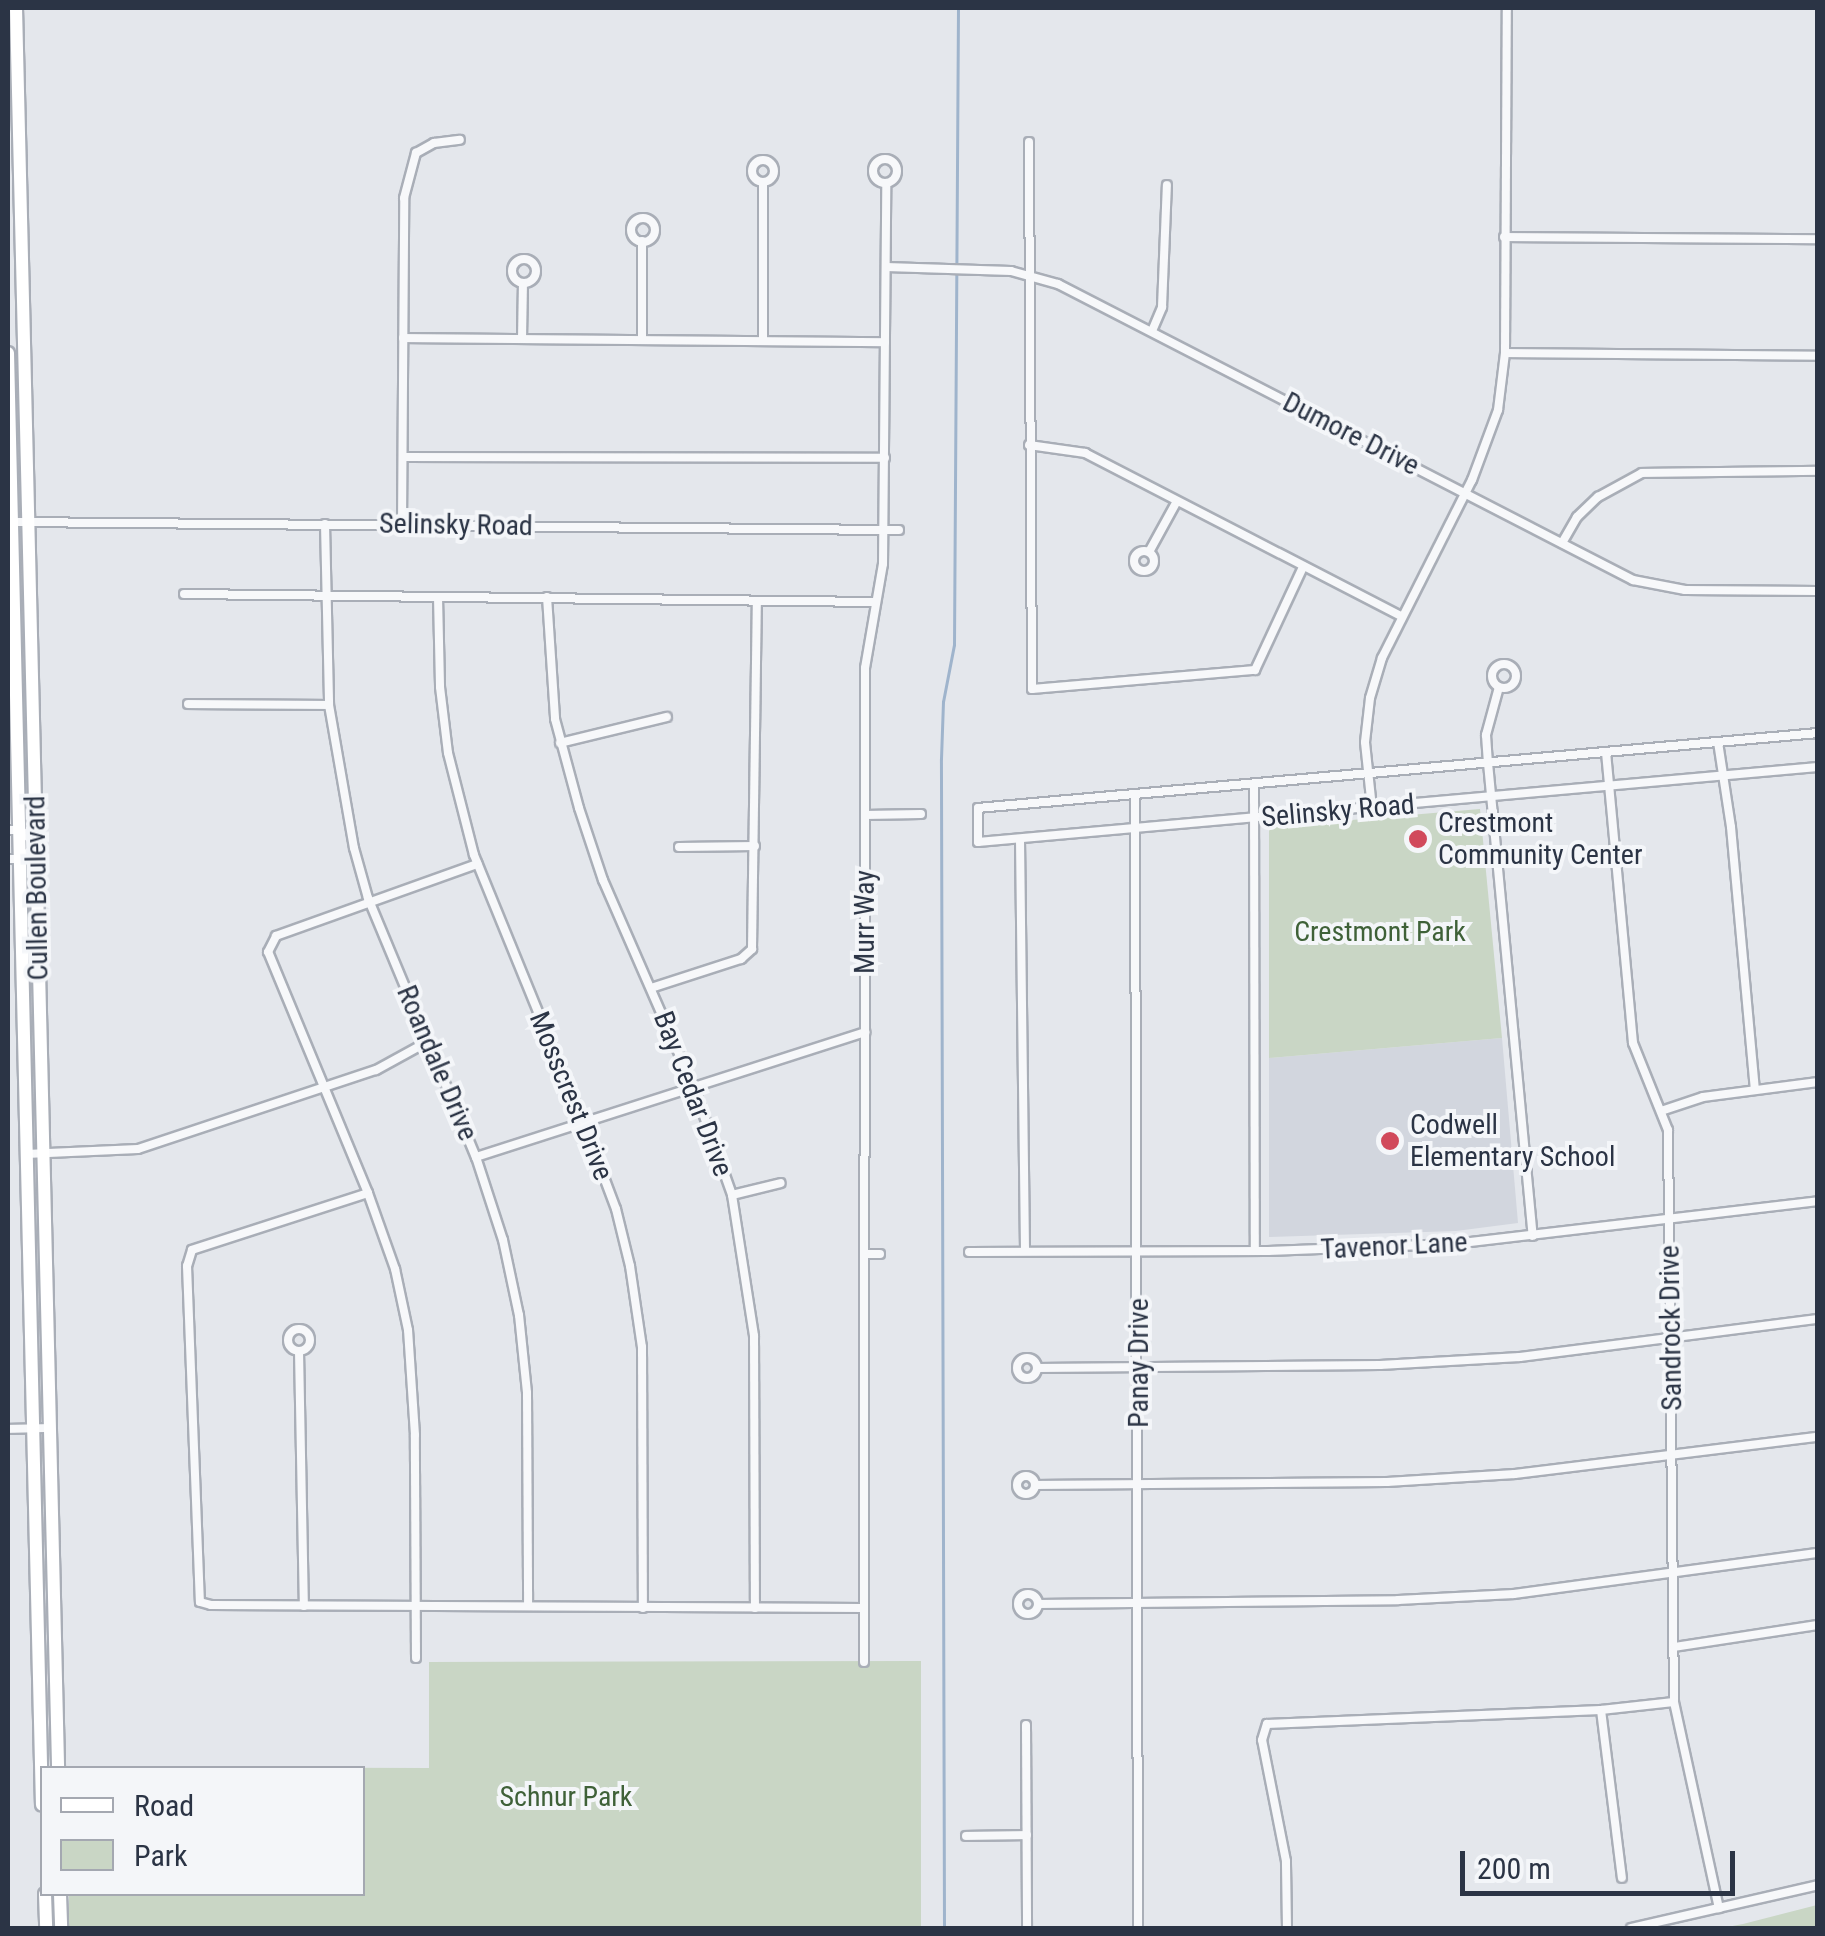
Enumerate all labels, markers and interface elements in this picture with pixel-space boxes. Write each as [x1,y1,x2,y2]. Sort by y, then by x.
street label: Dumore Drive [1277,385,1425,483]
street label: Selinsky Road [379,507,533,543]
street label: Selinsky Road [1260,788,1416,834]
street label: Cullen Boulevard [19,795,55,981]
place label: Crestmont Community Center [1438,806,1642,872]
marker: Crestmont Community Center [1407,828,1429,850]
street label: Murr Way [848,870,882,974]
park label: Crestmont Park [1294,915,1466,949]
street label: Roandale Drive [389,980,485,1146]
street label: Mosscrest Drive [522,1007,620,1185]
street label: Bay Cedar Drive [646,1007,740,1181]
place label: Codwell Elementary School [1410,1108,1615,1174]
marker: Codwell Elementary School [1379,1130,1401,1152]
street label: Tavenor Lane [1320,1225,1468,1267]
street label: Sandrock Drive [1653,1245,1689,1411]
street label: Panay Drive [1122,1298,1156,1428]
legend [40,1766,365,1896]
park label: Schnur Park [500,1780,632,1814]
text: Road [134,1788,194,1823]
scale bar [1465,1831,1740,1893]
text: Park [134,1838,188,1873]
text: 200 m [1477,1851,1551,1886]

